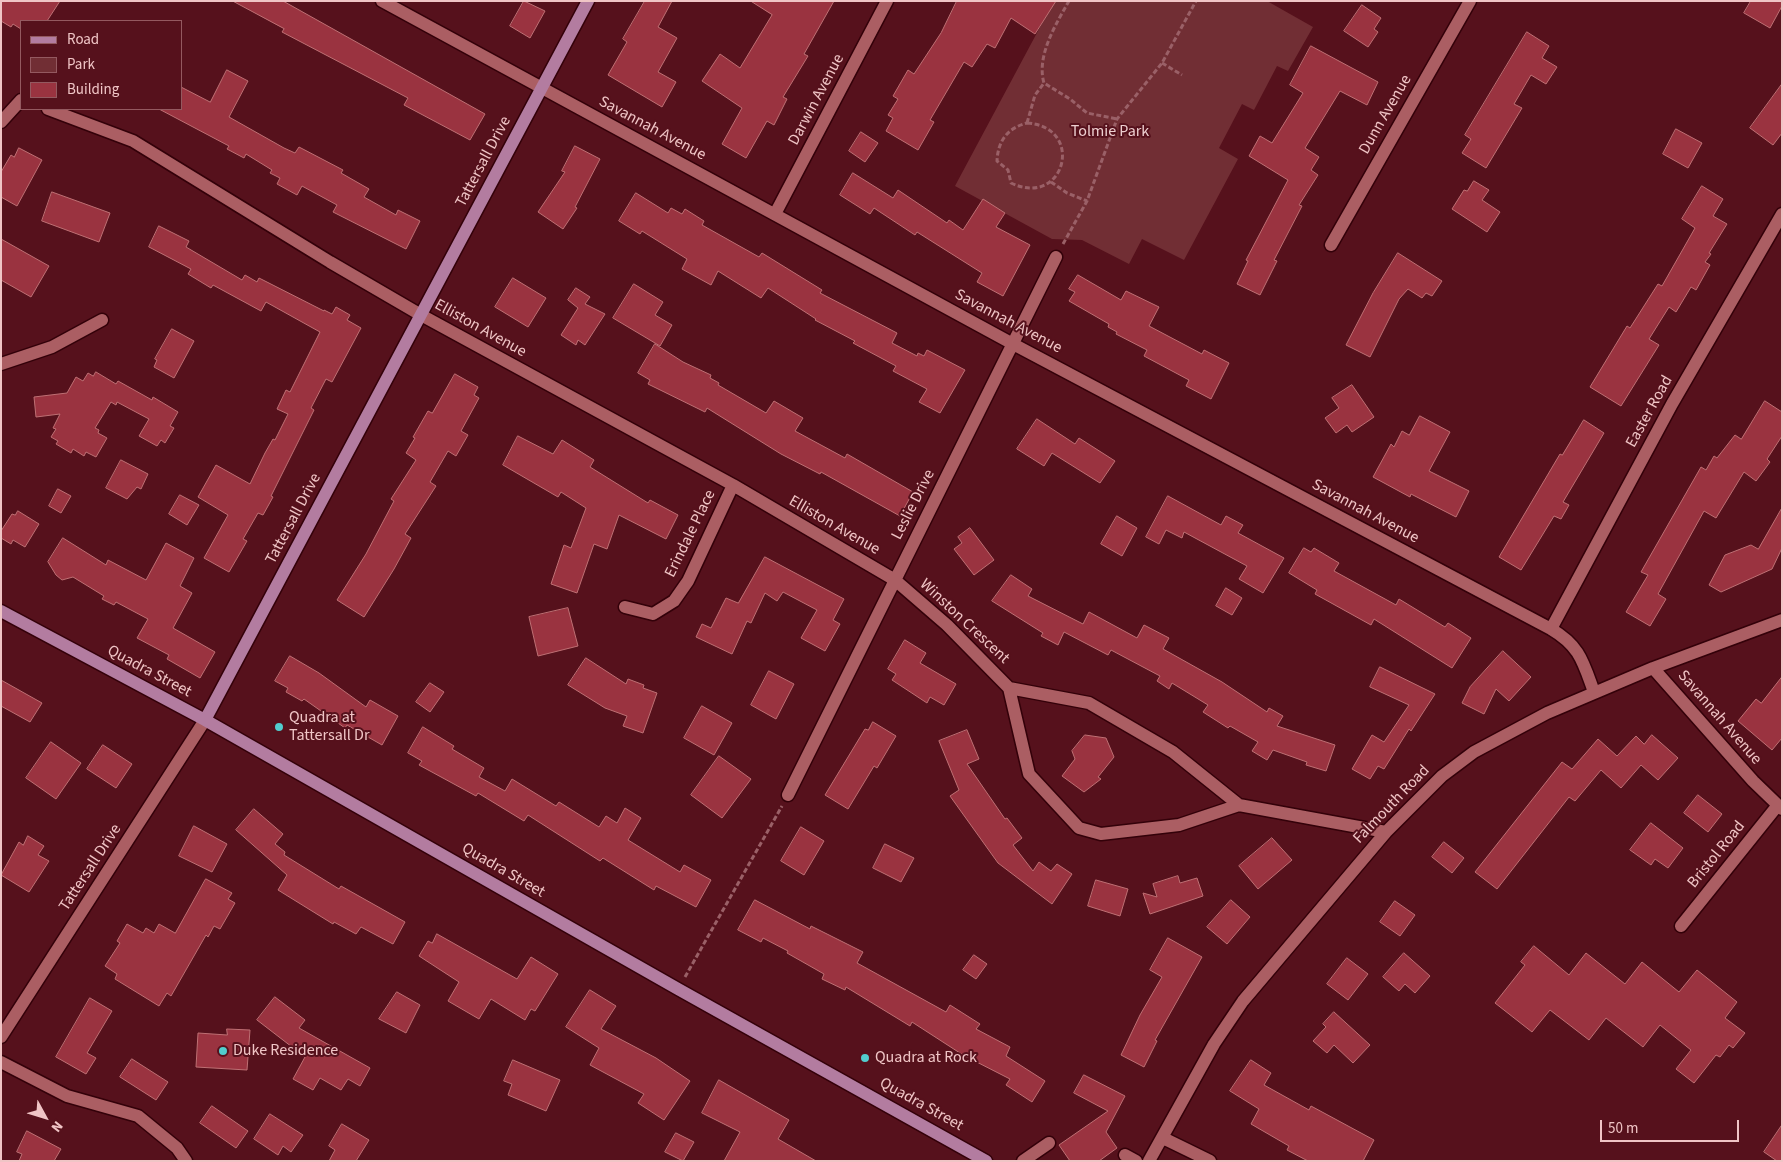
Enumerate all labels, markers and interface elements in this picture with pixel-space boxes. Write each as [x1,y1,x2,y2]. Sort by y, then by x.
legend [20,20,182,110]
text: Road [67,29,99,50]
street label: Darwin Avenue [785,51,849,149]
text: Park [67,54,95,75]
street label: Dunn Avenue [1356,72,1416,158]
text: Building [67,79,119,100]
street label: Savannah Avenue [595,93,709,165]
street label: Tattersall Drive [452,113,516,211]
park label: Tolmie Park [1071,122,1149,142]
street label: Savannah Avenue [951,286,1065,358]
street label: Elliston Avenue [431,296,529,362]
street label: Easter Road [1622,373,1678,451]
street label: Leslie Drive [888,467,940,543]
street label: Tattersall Drive [262,470,326,568]
street label: Savannah Avenue [1308,476,1422,548]
street label: Erindale Place [662,487,720,581]
street label: Elliston Avenue [785,492,883,560]
street label: Winston Crescent [915,576,1013,668]
street label: Quadra Street [104,642,194,702]
street label: Savannah Avenue [1673,667,1765,769]
place label: Quadra at Tattersall Dr [289,708,369,746]
marker: Quadra at Tattersall Dr [273,721,285,733]
street label: Falmouth Road [1350,762,1434,848]
street label: Bristol Road [1684,818,1750,892]
street label: Tattersall Drive [56,821,126,915]
street label: Quadra Street [458,839,548,903]
place label: Duke Residence [233,1041,338,1061]
marker: Duke Residence [217,1045,229,1057]
place label: Quadra at Rock [875,1048,977,1068]
marker: Quadra at Rock [859,1052,871,1064]
street label: Quadra Street [876,1074,966,1136]
north arrow [20,1092,70,1142]
scale bar [1603,1110,1742,1142]
text: N [46,1117,67,1136]
text: 50 m [1608,1118,1638,1139]

